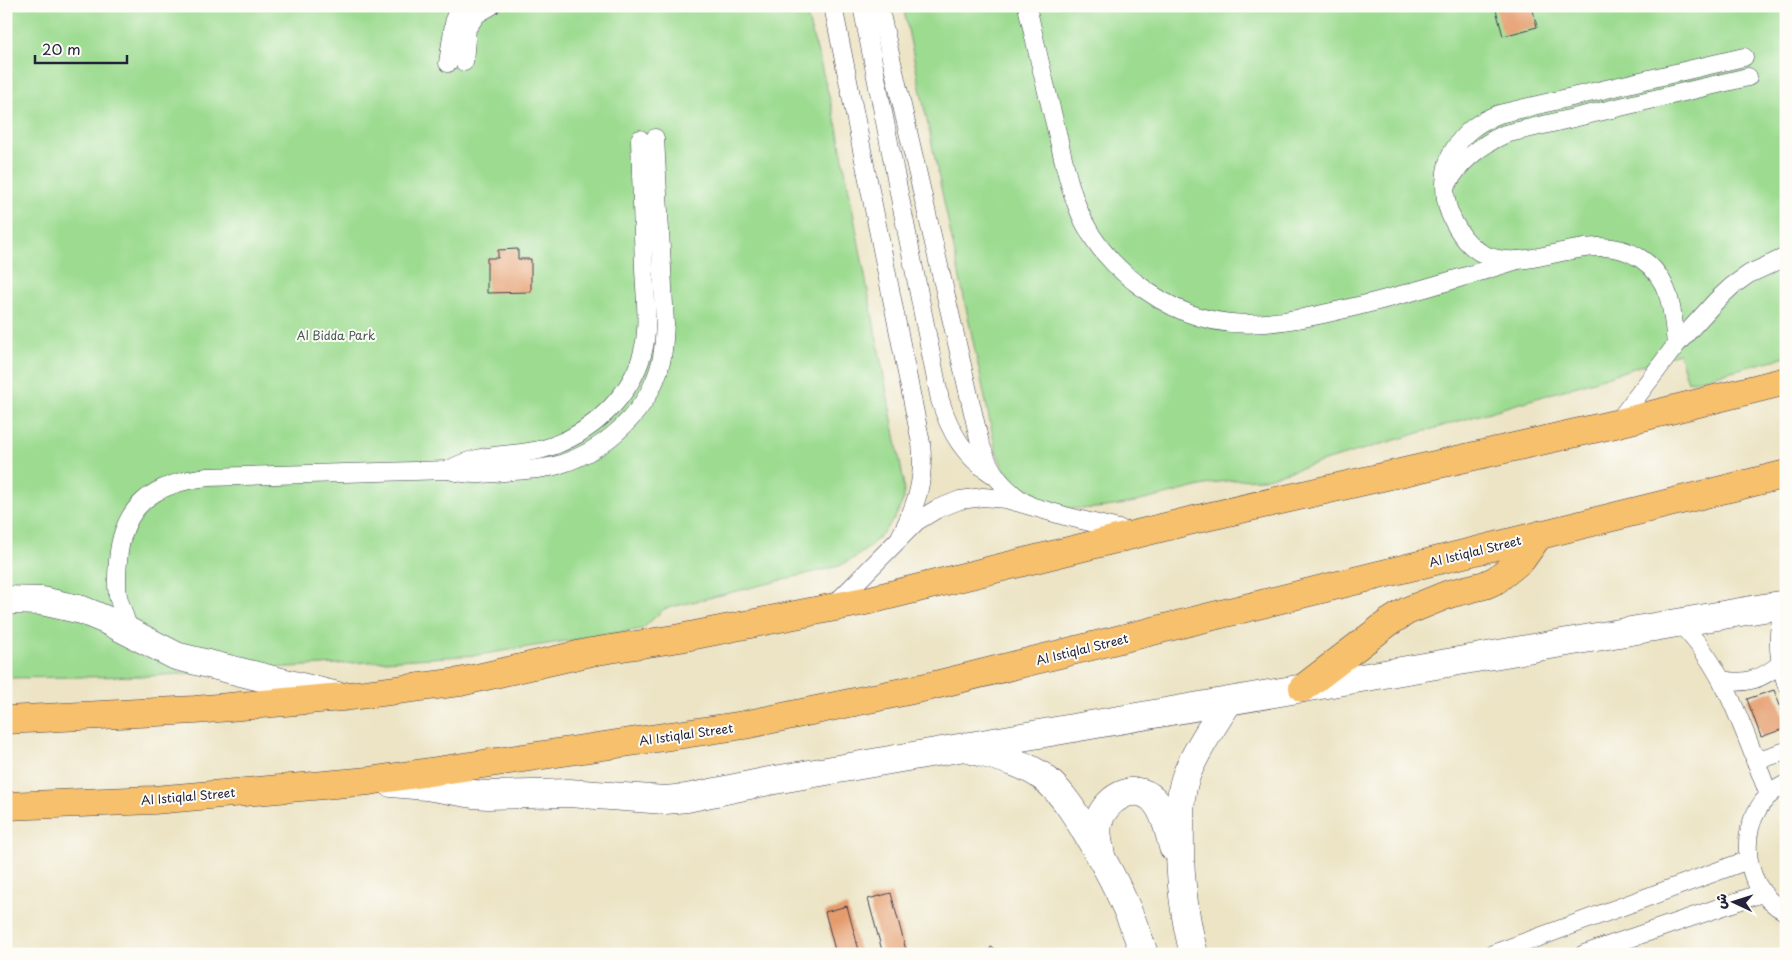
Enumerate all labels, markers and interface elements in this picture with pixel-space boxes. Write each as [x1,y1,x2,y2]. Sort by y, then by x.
scale bar [35,32,128,64]
text: 20 m [42,37,81,60]
park label: Al Bidda Park [297,326,375,344]
street label: Al Istiqlal Street [1427,531,1523,571]
street label: Al Istiqlal Street [1034,629,1130,669]
street label: Al Istiqlal Street [638,718,734,749]
street label: Al Istiqlal Street [140,783,236,809]
north arrow [1710,878,1760,928]
text: ش [1710,893,1732,909]

